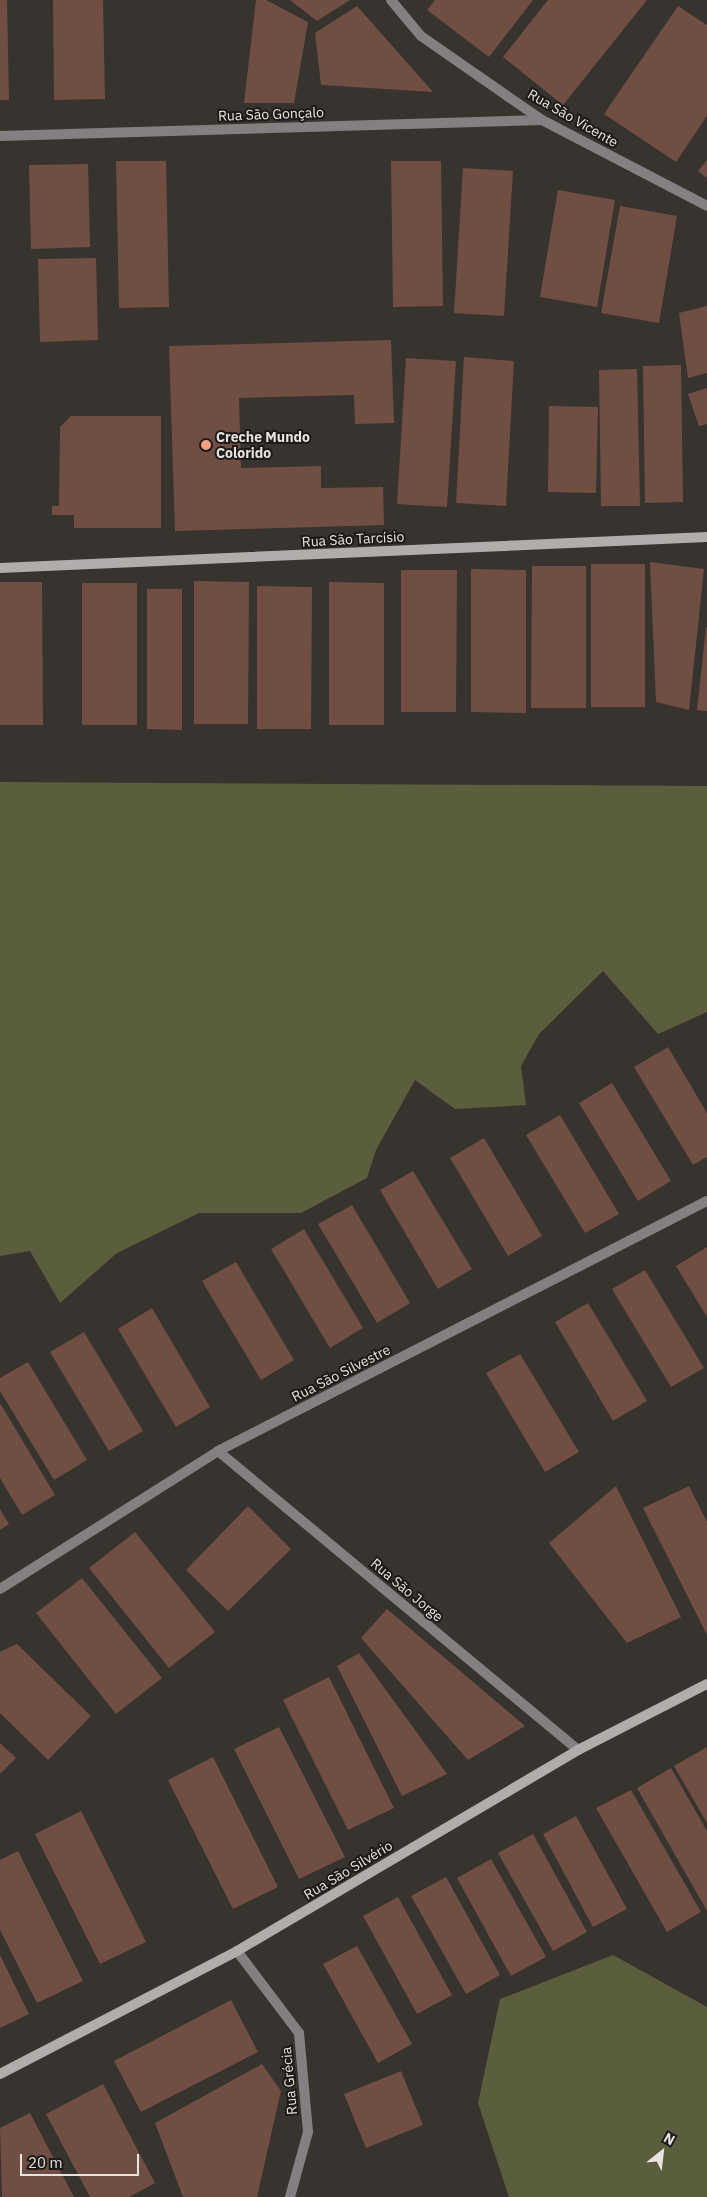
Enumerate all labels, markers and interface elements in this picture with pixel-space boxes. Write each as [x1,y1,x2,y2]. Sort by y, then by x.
street label: Rua São Vicente [525,85,621,151]
street label: Rua São Gonçalo [218,104,324,124]
place label: Creche Mundo Colorido [216,429,310,462]
marker: Creche Mundo Colorido [200,439,212,451]
street label: Rua São Tarcísio [301,528,405,550]
street label: Rua São Silvestre [289,1341,393,1405]
street label: Rua São Jorge [367,1555,447,1625]
street label: Rua São Silvério [301,1837,395,1903]
street label: Rua Grécia [278,2046,300,2116]
north arrow [637,2127,687,2177]
text: N [660,2129,678,2149]
scale bar [22,2144,141,2176]
text: 20 m [28,2153,63,2172]

